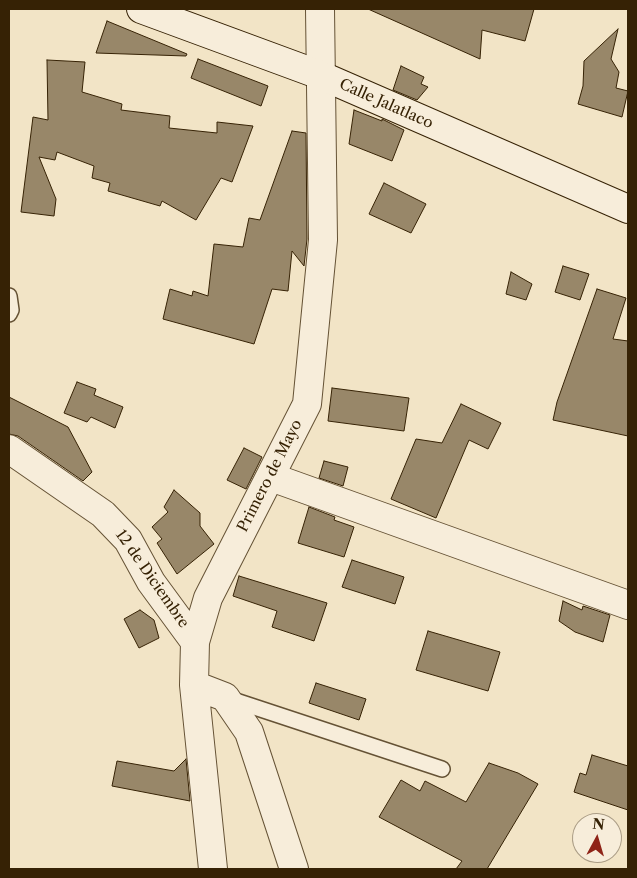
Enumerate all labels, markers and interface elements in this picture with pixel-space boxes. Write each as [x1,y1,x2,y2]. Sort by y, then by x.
street label: Calle Jalatlaco [336,75,436,133]
street label: Primero de Mayo [234,417,306,535]
street label: 12 de Diciembre [111,527,193,631]
north arrow [572,813,622,863]
text: N [591,814,605,834]

